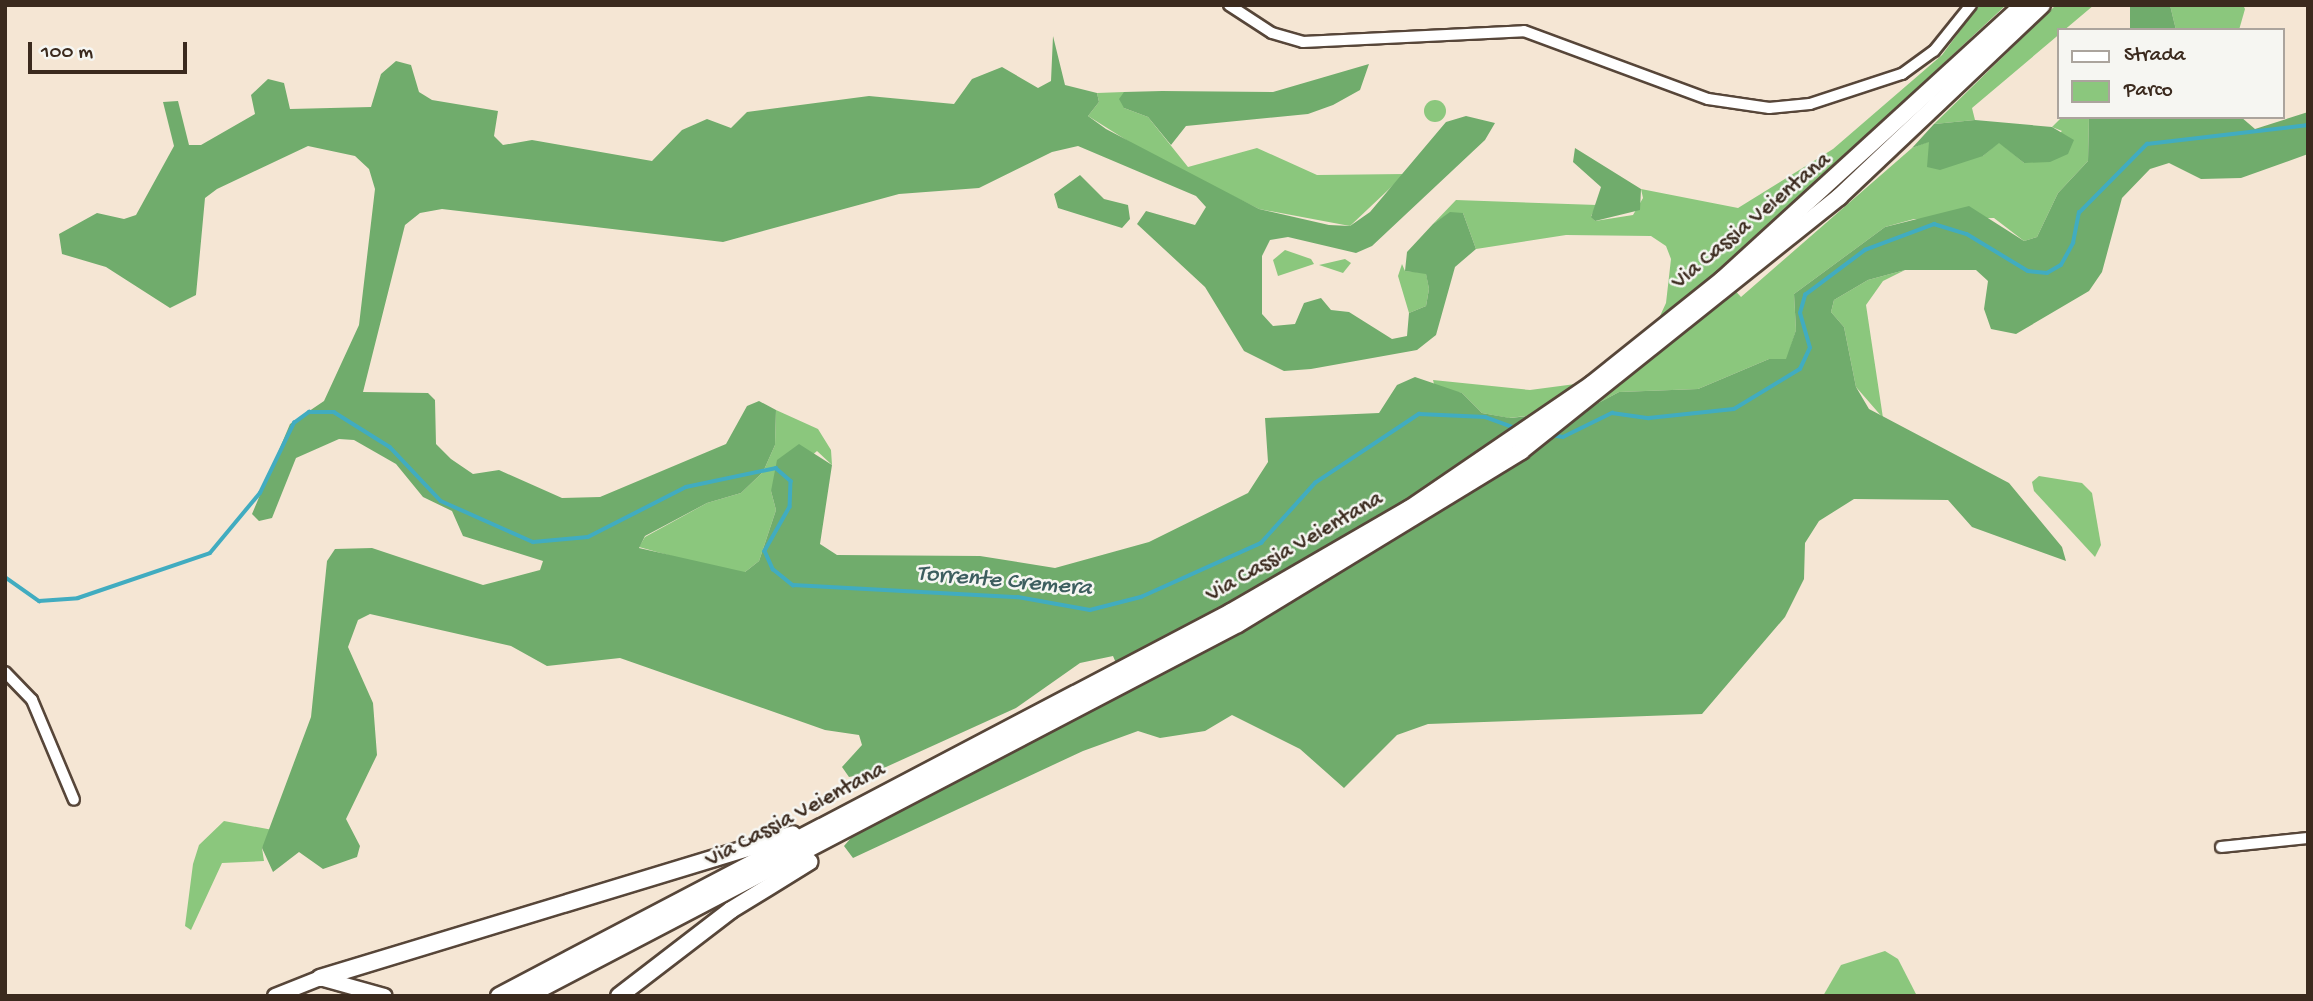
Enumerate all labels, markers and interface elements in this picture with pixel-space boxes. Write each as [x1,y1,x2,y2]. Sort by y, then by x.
scale bar [32,28,191,72]
legend [2058,28,2285,119]
text: 100 m [41,41,93,66]
text: Strada [2124,44,2185,69]
text: Parco [2124,79,2173,104]
street label: Via Cassia Veientana [1667,147,1837,297]
street label: Via Cassia Veientana [1202,486,1388,610]
water label: Torrente Cremera [915,560,1093,604]
street label: Via Cassia Veientana [701,757,891,875]

